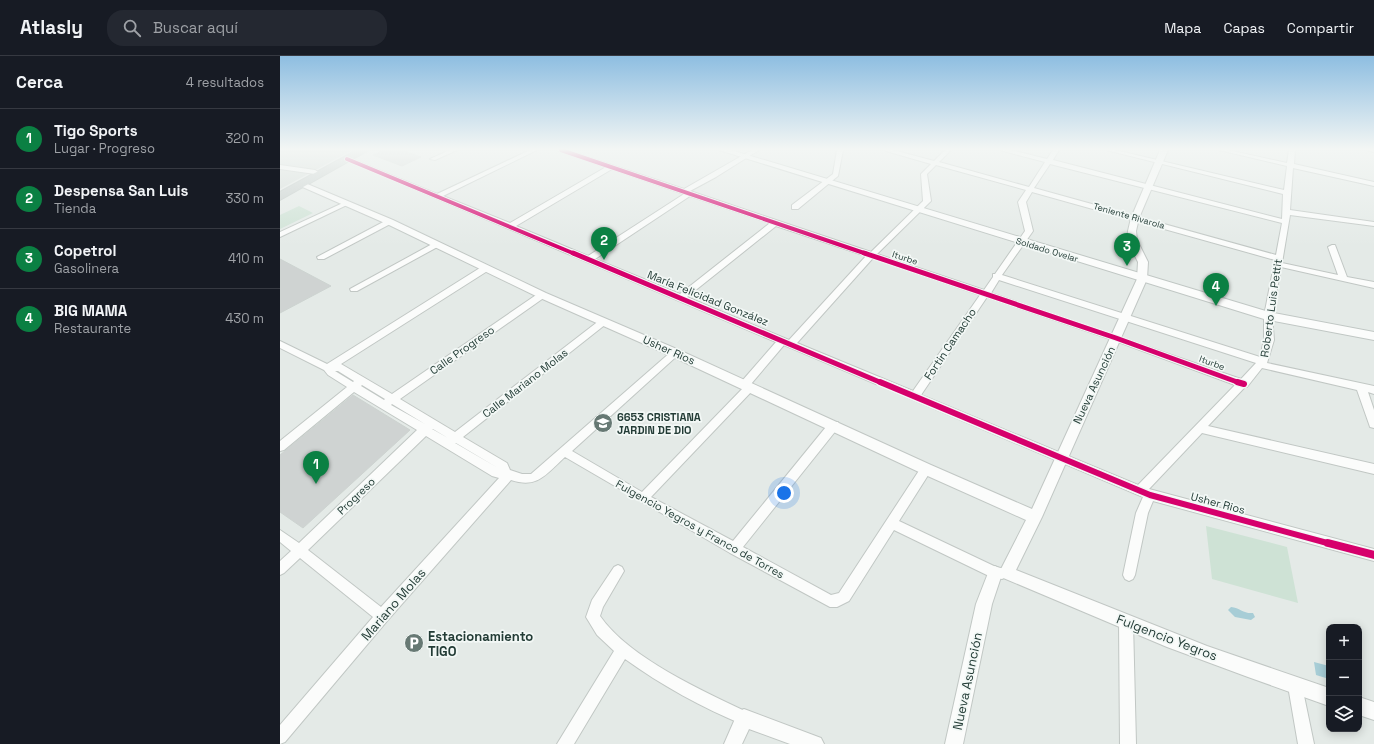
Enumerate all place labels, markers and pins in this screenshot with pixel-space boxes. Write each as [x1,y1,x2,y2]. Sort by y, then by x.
pin: 2 [591,227,617,260]
pin: 3 [1114,233,1140,266]
pin: 4 [1203,273,1229,306]
place label: 6653 CRISTIANA JARDIN DE DIO [617,410,701,437]
school or university icon: 6653 CRISTIANA JARDIN DE DIO [592,412,614,434]
pin: 1 [303,451,329,484]
place label: Estacionamiento TIGO [428,628,533,660]
parking icon: Estacionamiento TIGO [403,632,425,654]

